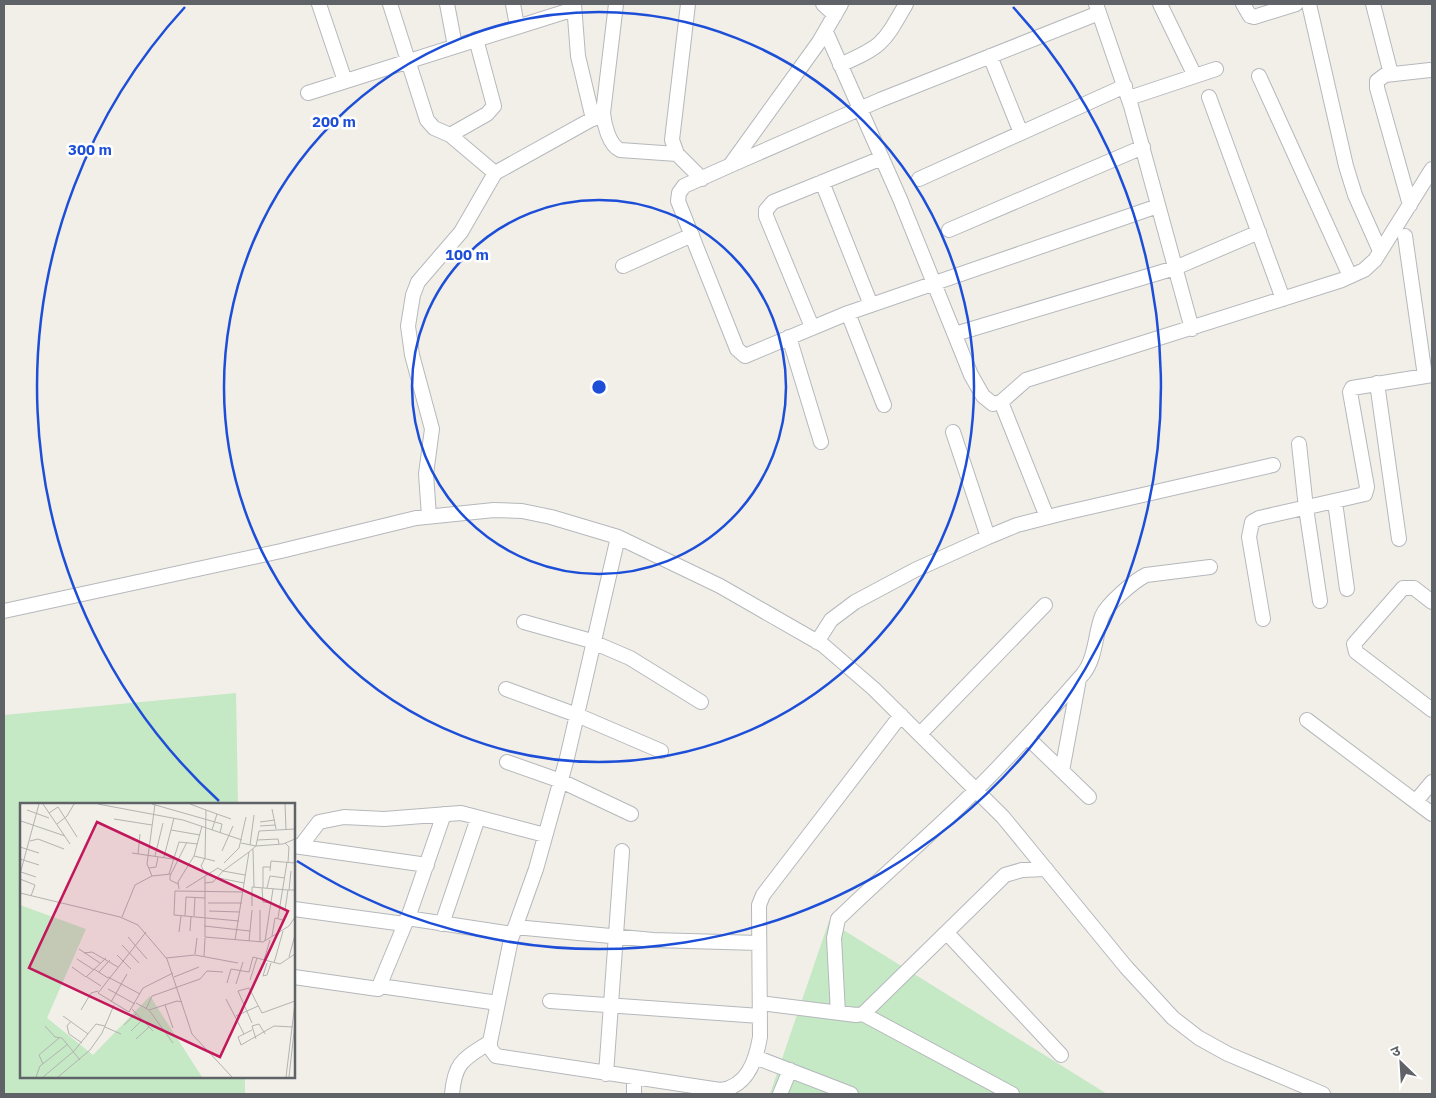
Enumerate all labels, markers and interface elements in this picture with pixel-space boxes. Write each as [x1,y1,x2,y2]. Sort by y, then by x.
text: 200 m [312,112,356,131]
text: 300 m [68,140,112,159]
text: 100 m [445,245,489,264]
centre of rings [590,378,608,396]
inset map [20,803,295,1078]
north arrow [1376,1038,1426,1088]
text: उ [1388,1041,1404,1061]

